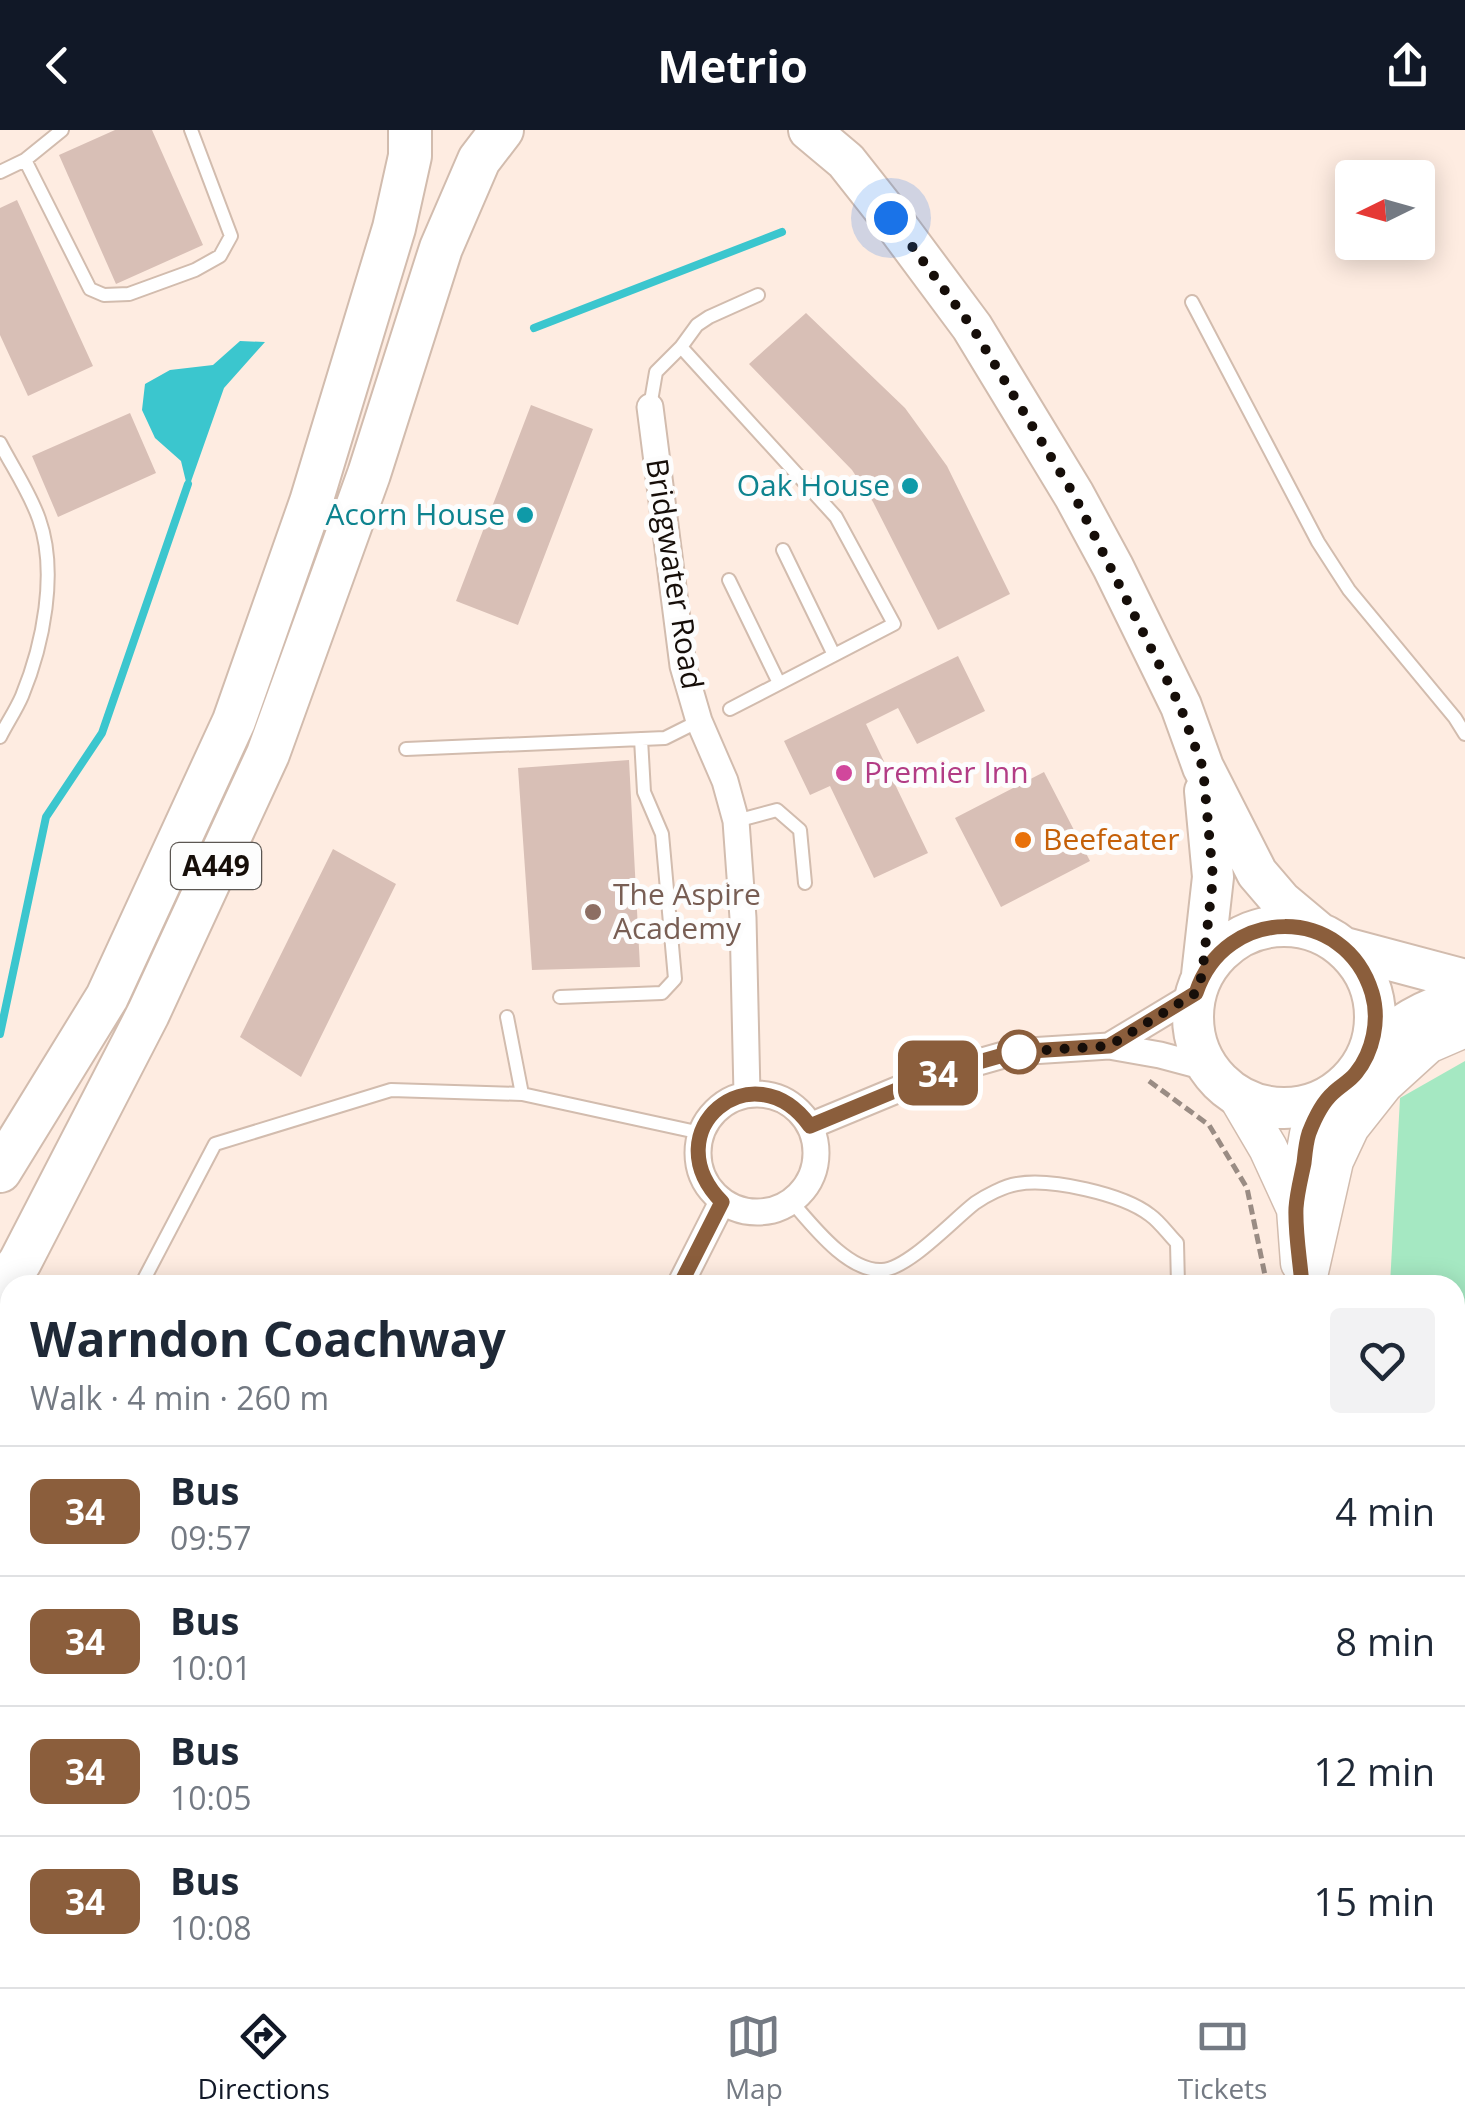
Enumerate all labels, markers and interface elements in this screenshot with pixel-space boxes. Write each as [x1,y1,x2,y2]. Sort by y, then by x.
text: Metrio [657,35,808,96]
icon: back [30,38,85,93]
icon: share [1380,38,1435,93]
north arrow [1335,160,1435,260]
map controls [1335,160,1435,260]
your location [866,193,916,243]
street label: Bridgwater Road [637,456,714,692]
place label: Oak House [737,464,890,505]
marker: Oak House [899,475,921,497]
place label: Acorn House [325,493,505,534]
marker: Acorn House [514,504,536,526]
place label: Premier Inn [864,751,1029,792]
marker: Premier Inn [833,762,855,784]
place label: Beefeater [1043,818,1179,859]
marker: Beefeater [1012,829,1034,851]
road number: A449 [171,843,261,889]
place label: The Aspire Academy [613,873,761,948]
marker: The Aspire Academy [582,901,604,923]
unlabelled marker [998,1031,1040,1073]
line badge: 34 [893,1040,983,1106]
text: 34 [918,1050,958,1097]
text: Warndon Coachway [30,1306,506,1371]
button: heart [1330,1308,1435,1413]
text: Walk · 4 min · 260 m [30,1376,329,1419]
text: Bus [170,1464,239,1516]
text: 4 min [1335,1485,1435,1537]
text: 34 [65,1488,105,1535]
text: 09:57 [170,1516,252,1559]
text: Bus [170,1594,239,1646]
text: 8 min [1335,1615,1435,1667]
text: 34 [65,1618,105,1665]
text: 10:01 [170,1646,252,1689]
text: Bus [170,1724,239,1776]
text: 12 min [1314,1745,1435,1797]
text: 34 [65,1748,105,1795]
text: 10:05 [170,1776,252,1819]
text: Bus [170,1854,239,1906]
text: 15 min [1314,1875,1435,1927]
text: 34 [65,1878,105,1925]
text: 10:08 [170,1906,252,1949]
tab: Directions [198,2009,330,2107]
tab: Map [725,2009,783,2107]
tab: Tickets [1178,2009,1267,2107]

